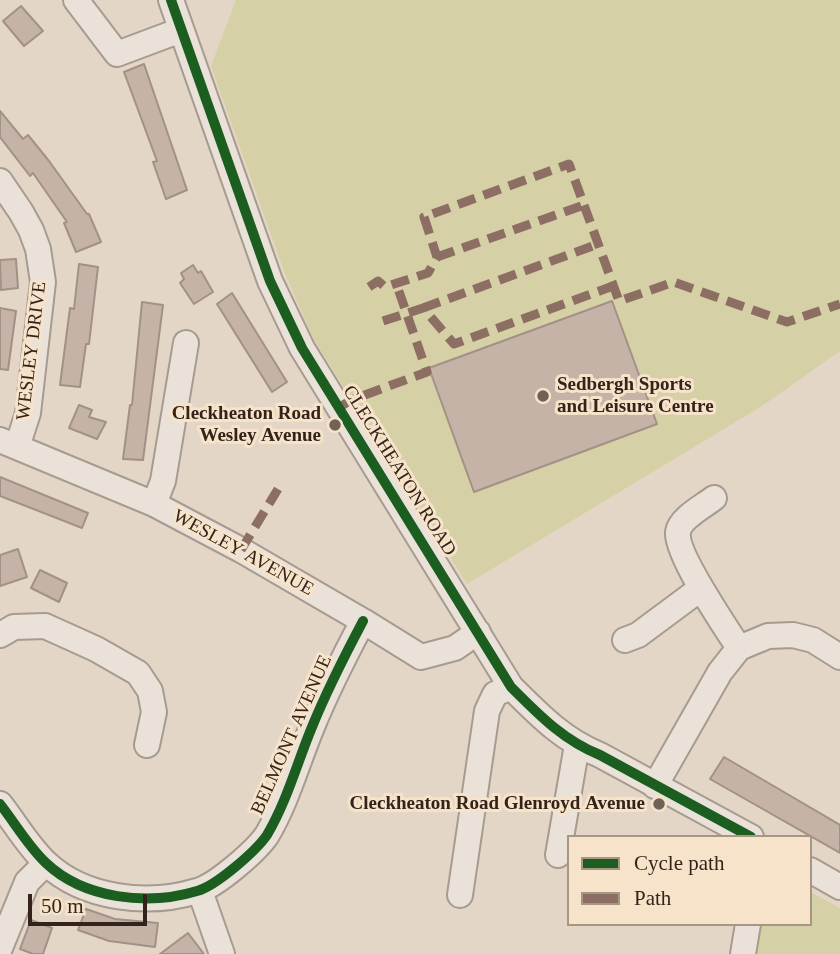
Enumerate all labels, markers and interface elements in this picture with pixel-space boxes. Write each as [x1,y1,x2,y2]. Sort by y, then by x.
street label: WESLEY DRIVE [12,280,52,422]
place label: Sedbergh Sports and Leisure Centre [557,374,714,418]
street label: CLECKHEATON ROAD [337,382,461,560]
marker: Sedbergh Sports and Leisure Centre [535,388,551,404]
place label: Cleckheaton Road Wesley Avenue [172,403,321,447]
marker: Cleckheaton Road Wesley Avenue [327,417,343,433]
street label: WESLEY AVENUE [169,505,317,601]
street label: BELMONT AVENUE [247,652,337,818]
place label: Cleckheaton Road Glenroyd Avenue [350,793,645,815]
marker: Cleckheaton Road Glenroyd Avenue [651,796,667,812]
legend [567,835,812,926]
text: Cycle path [634,851,724,875]
scale bar [32,880,150,924]
text: Path [634,886,671,910]
text: 50 m [41,894,84,918]

